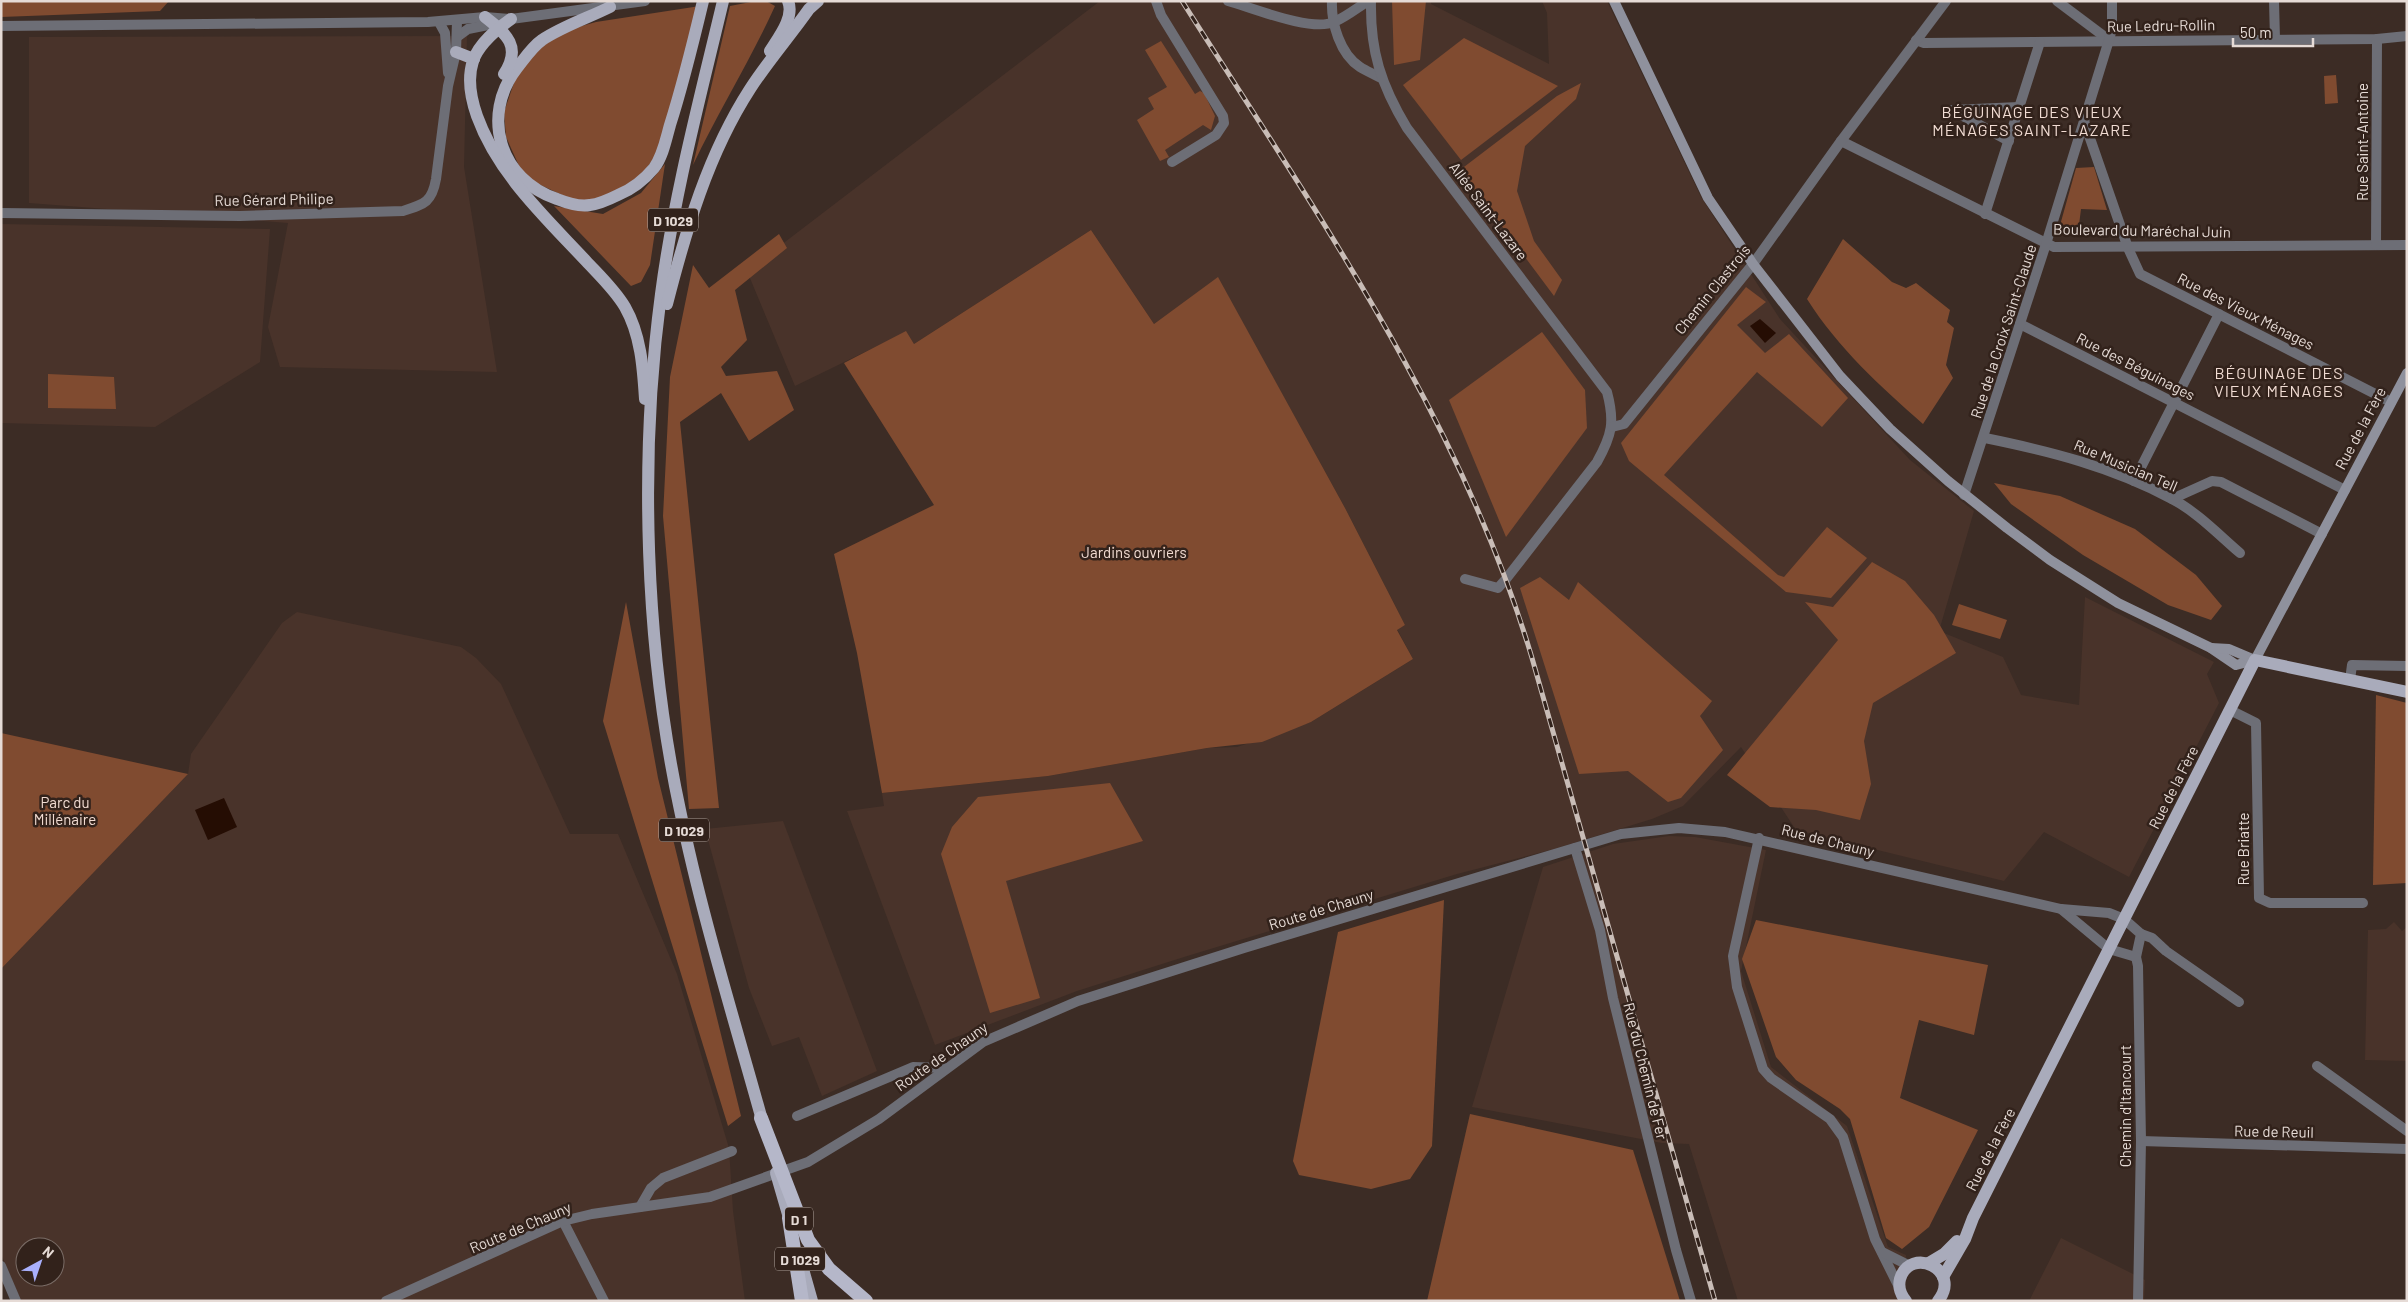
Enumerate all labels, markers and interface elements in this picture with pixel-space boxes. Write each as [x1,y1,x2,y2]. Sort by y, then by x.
street label: Rue Ledru-Rollin [2107,15,2215,35]
scale bar [2233,15,2313,47]
text: 50 m [2240,23,2272,41]
street label: Rue Saint-Antoine [2353,83,2371,201]
district label: BÉGUINAGE DES VIEUX MÉNAGES SAINT-LAZARE [1932,102,2132,139]
street label: Allée Saint-Lazare [1446,158,1532,264]
street label: Rue Gérard Philipe [214,189,334,209]
road number: D 1029 [648,208,698,232]
street label: Boulevard du Maréchal Juin [2053,219,2231,241]
street label: Chemin Clastrois [1670,241,1754,337]
street label: Rue de la Croix Saint-Claude [1966,242,2040,420]
street label: Rue des Vieux Ménages [2175,269,2317,353]
street label: Rue des Béguinages [2074,328,2198,404]
district label: BÉGUINAGE DES VIEUX MÉNAGES [2214,363,2344,400]
street label: Rue de la Fère [2331,384,2389,472]
street label: Rue Musician Tell [2071,435,2181,495]
park label: Jardins ouvriers [1081,543,1187,561]
street label: Rue de la Fère [2144,742,2202,832]
park label: Parc du Millénaire [34,793,96,828]
street label: Rue Briatte [2234,812,2252,886]
road number: D 1029 [659,818,709,842]
street label: Rue de Chauny [1780,820,1876,860]
street label: Route de Chauny [1266,885,1376,933]
street label: Rue du Chemin de Fer [1620,1001,1672,1142]
street label: Route de Chauny [891,1017,991,1094]
street label: Chemin d'Itancourt [2116,1045,2134,1167]
street label: Rue de la Fère [1961,1104,2019,1194]
street label: Rue de Reuil [2234,1121,2314,1141]
street label: Route de Chauny [467,1197,574,1256]
road number: D 1 [785,1208,813,1230]
north arrow [15,1237,65,1287]
text: N [40,1242,58,1261]
road number: D 1029 [775,1248,825,1270]

